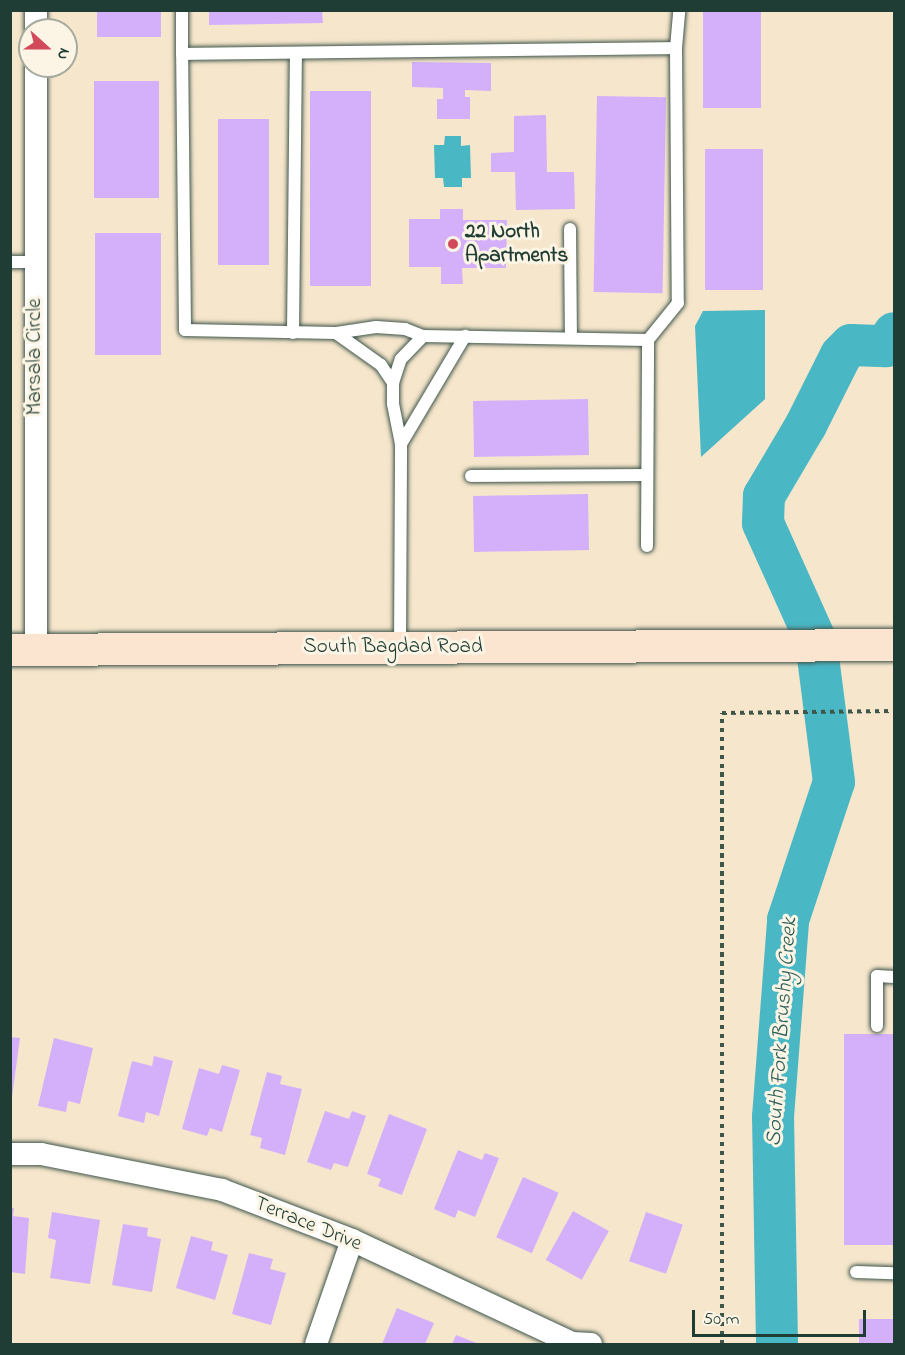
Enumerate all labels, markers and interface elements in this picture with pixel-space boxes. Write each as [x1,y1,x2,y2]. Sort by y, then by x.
north arrow [18,18,78,78]
text: N [50,44,76,63]
place label: 22 North Apartments [465,219,568,269]
marker: 22 North Apartments [446,237,460,251]
street label: Marsala Circle [22,299,48,415]
street label: South Bagdad Road [303,634,483,660]
water label: South Fork Brushy Creek [762,917,804,1147]
street label: Terrace Drive [251,1191,365,1257]
scale bar [695,1298,869,1336]
text: 50 m [703,1307,740,1333]

